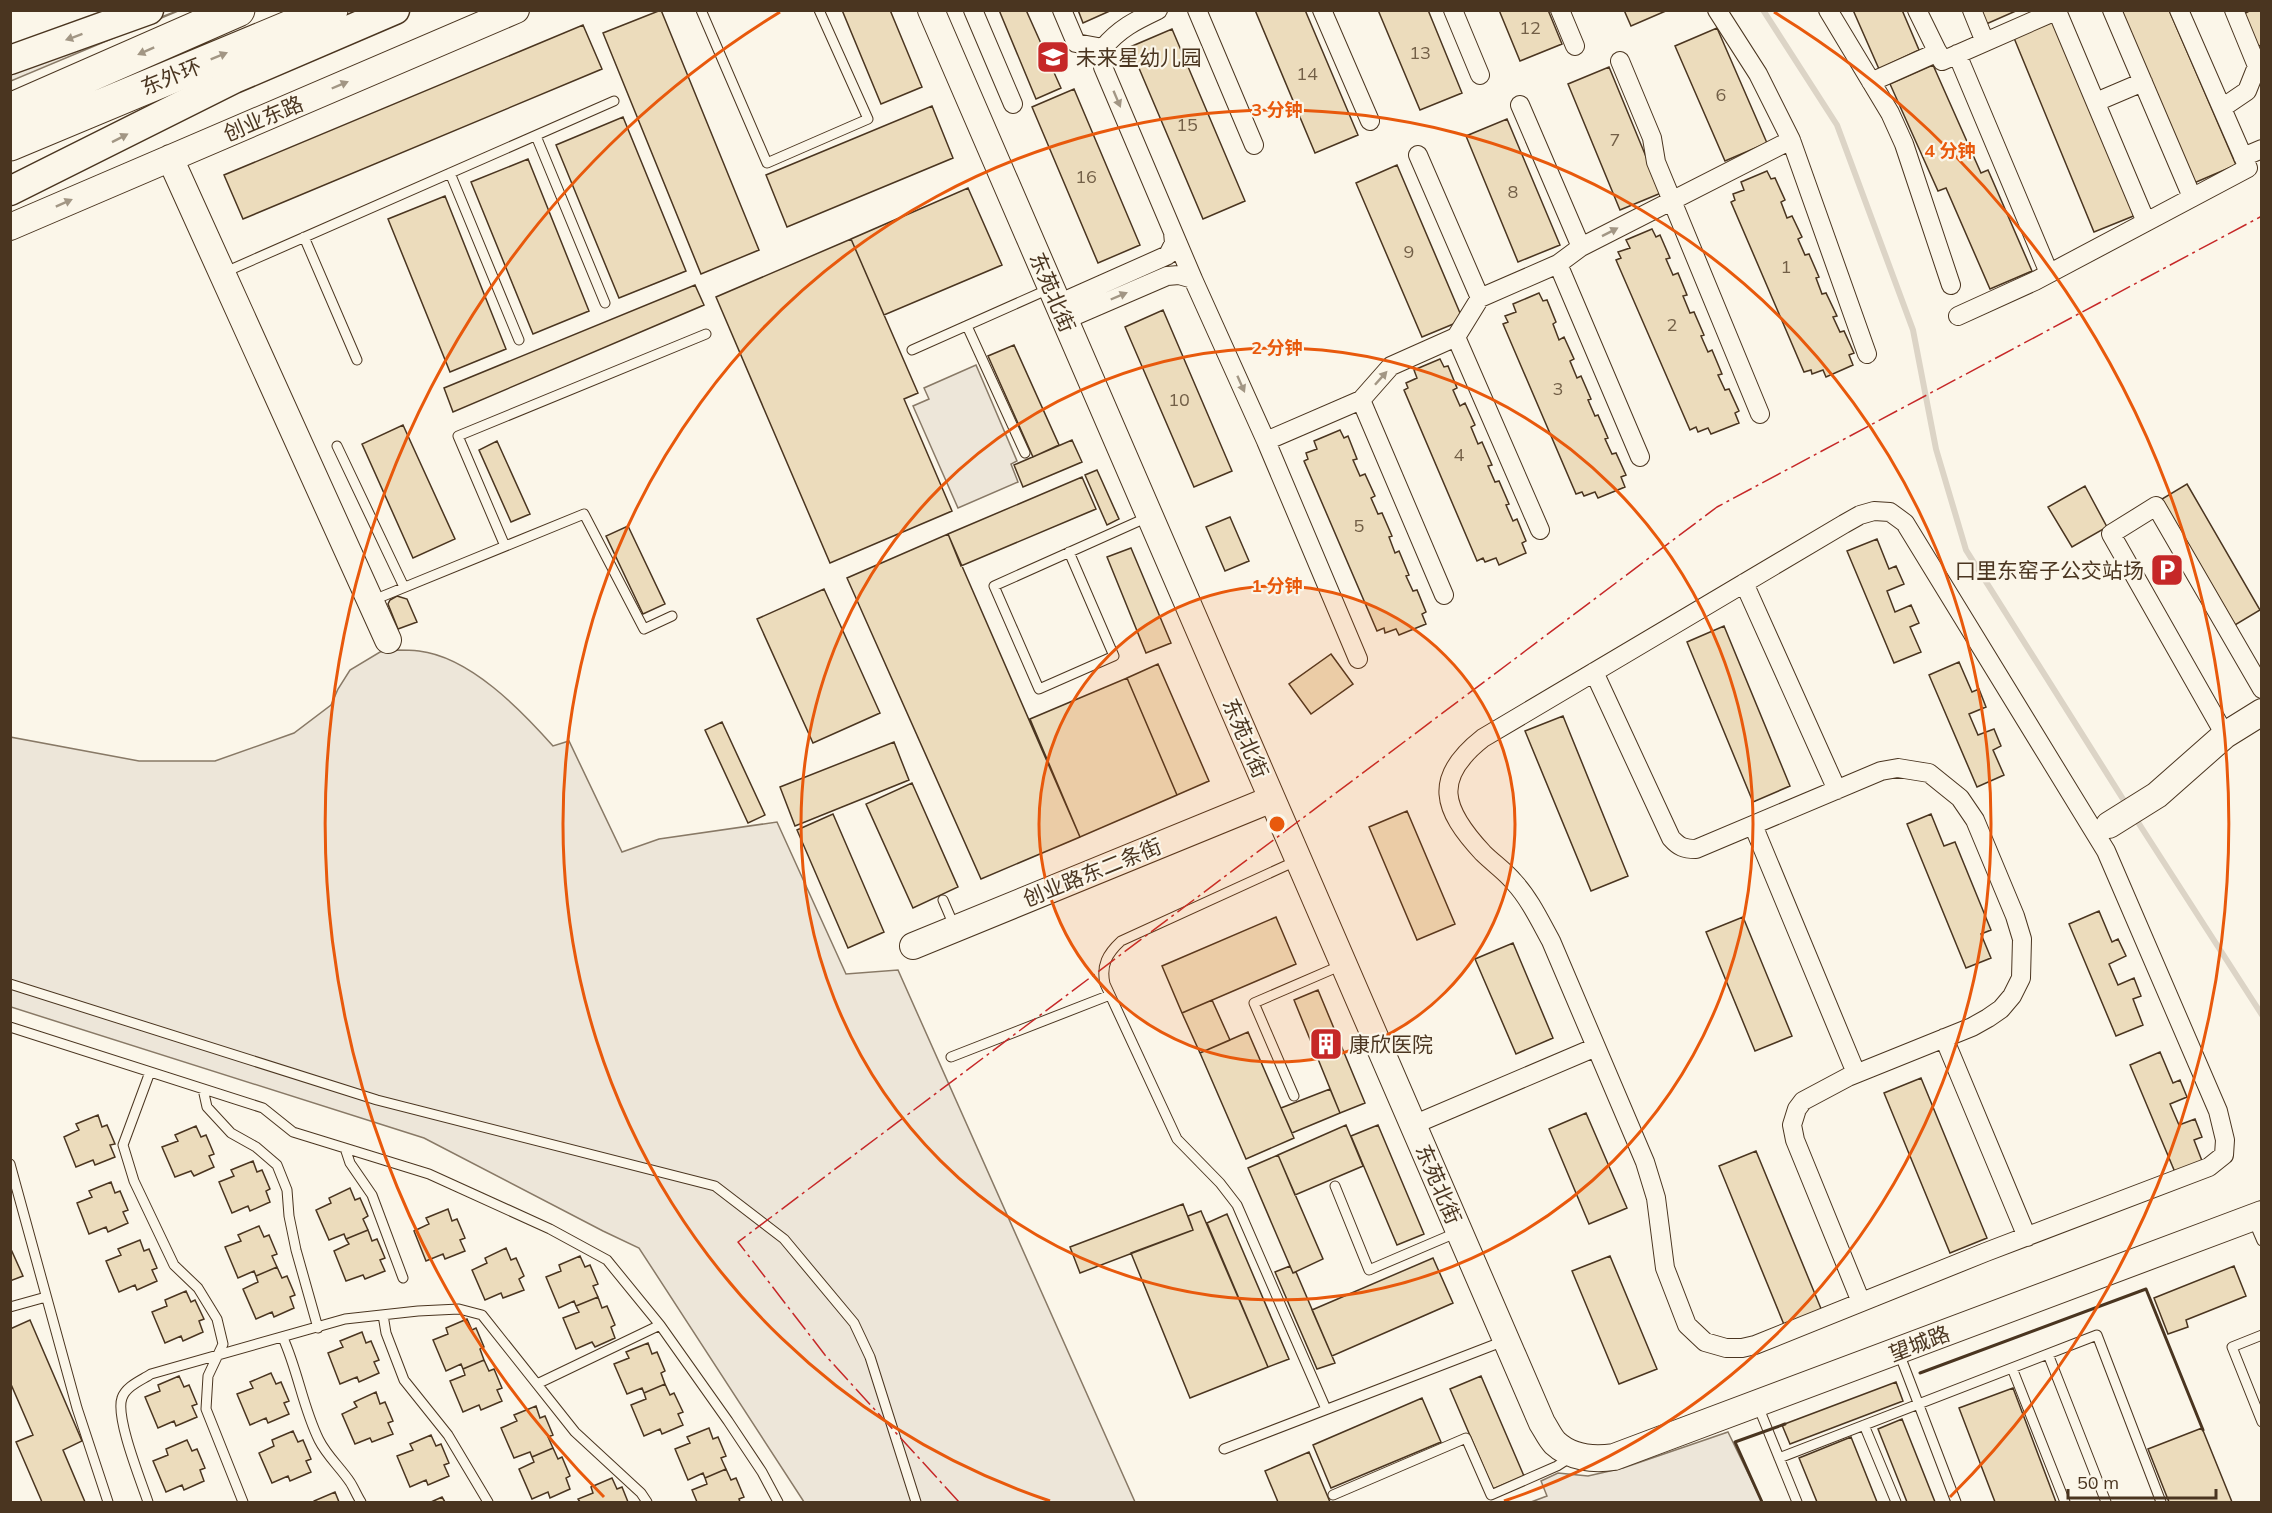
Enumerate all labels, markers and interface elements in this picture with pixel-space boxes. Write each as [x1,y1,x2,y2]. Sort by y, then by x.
house number: 12 [1519,16,1541,39]
one-way arrow [65,33,83,43]
school or university icon: 未来星幼儿园 [1035,39,1071,75]
house number: 13 [1409,41,1431,64]
place label: 未来星幼儿园 [1076,44,1202,70]
one-way arrow [138,46,155,55]
one-way arrow [211,51,229,61]
street label: 东外环 [137,52,205,100]
house number: 14 [1296,62,1318,85]
one-way arrow [331,80,349,90]
house number: 6 [1716,83,1726,106]
street label: 创业东路 [219,90,307,146]
one-way arrow [1112,90,1122,108]
text: 3 分钟 [1251,98,1303,121]
house number: 15 [1176,113,1198,136]
house number: 7 [1610,128,1620,151]
one-way arrow [111,133,128,143]
text: 4 分钟 [1924,139,1976,162]
house number: 16 [1075,165,1097,188]
house number: 8 [1508,180,1518,203]
one-way arrow [55,199,72,208]
one-way arrow [1602,227,1619,237]
house number: 9 [1404,240,1414,263]
street label: 东苑北街 [1025,248,1081,336]
house number: 1 [1781,255,1791,278]
one-way arrow [1110,292,1127,301]
house number: 2 [1667,313,1677,336]
text: 2 分钟 [1251,336,1303,359]
one-way arrow [1374,371,1387,386]
one-way arrow [1236,376,1245,393]
house number: 3 [1553,377,1563,400]
house number: 10 [1168,388,1190,411]
house number: 4 [1454,443,1465,466]
house number: 5 [1354,514,1365,537]
parking icon: 口里东窑子公交站场 [2149,552,2185,588]
place label: 口里东窑子公交站场 [1955,557,2144,583]
text: 1 分钟 [1251,574,1303,597]
street label: 东苑北街 [1218,694,1274,782]
centre of rings [1267,814,1287,834]
street label: 创业路东二条街 [1019,832,1165,912]
building icon: 康欣医院 [1308,1026,1344,1062]
place label: 康欣医院 [1349,1031,1433,1057]
street label: 东苑北街 [1411,1140,1467,1228]
street label: 望城路 [1885,1320,1953,1366]
scale bar [2068,1462,2216,1500]
text: 50 m [2077,1471,2119,1494]

